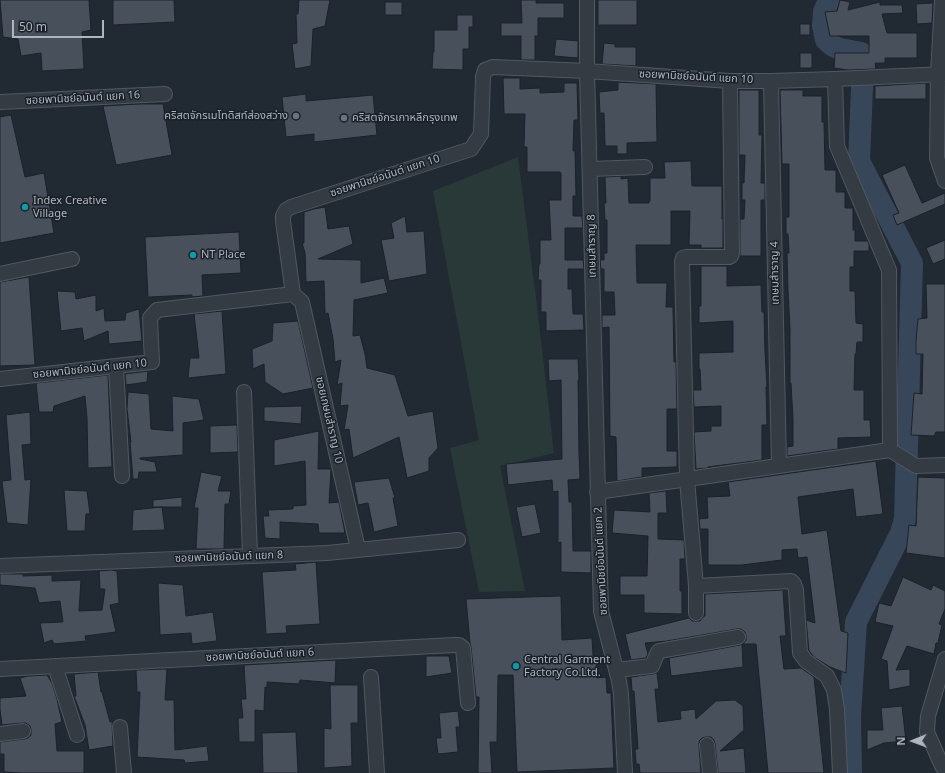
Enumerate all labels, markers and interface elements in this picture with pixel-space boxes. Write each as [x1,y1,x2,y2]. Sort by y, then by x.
scale bar [14,12,106,38]
text: 50 m [19,18,47,35]
street label: ซอยพานิชย์อนันต์ แยก 10 [638,67,754,87]
street label: ซอยพานิชย์อนันต์ แยก 16 [25,88,141,108]
place label: คริสตจักรเมโทดิสท์ส่องสว่าง [164,109,288,123]
marker: คริสตจักรเมโทดิสท์ส่องสว่าง [291,111,301,121]
place label: คริสตจักรเกาหลีกรุงเทพ [352,111,458,125]
marker: คริสตจักรเกาหลีกรุงเทพ [339,113,349,123]
street label: ซอยพานิชย์อนันต์ แยก 10 [328,152,442,200]
place label: Index Creative Village [33,194,107,220]
marker: Index Creative Village [20,202,30,212]
street label: เกษมสำราญ 8 [585,214,599,278]
street label: เกษมสำราญ 4 [768,241,782,305]
place label: NT Place [201,248,245,262]
marker: NT Place [188,250,198,260]
street label: ซอยพานิชย์อนันต์ แยก 10 [32,356,148,382]
street label: ซอยเกษมสำราญ 10 [313,375,345,465]
street label: ซอยพานิชย์อนันต์ แยก 2 [592,507,610,615]
street label: ซอยพานิชย์อนันต์ แยก 8 [175,549,283,565]
street label: ซอยพานิชย์อนันต์ แยก 6 [206,646,314,664]
place label: Central Garment Factory Co.Ltd. [524,653,610,679]
marker: Central Garment Factory Co.Ltd. [511,661,521,671]
north arrow [893,721,933,761]
text: N [893,737,908,746]

